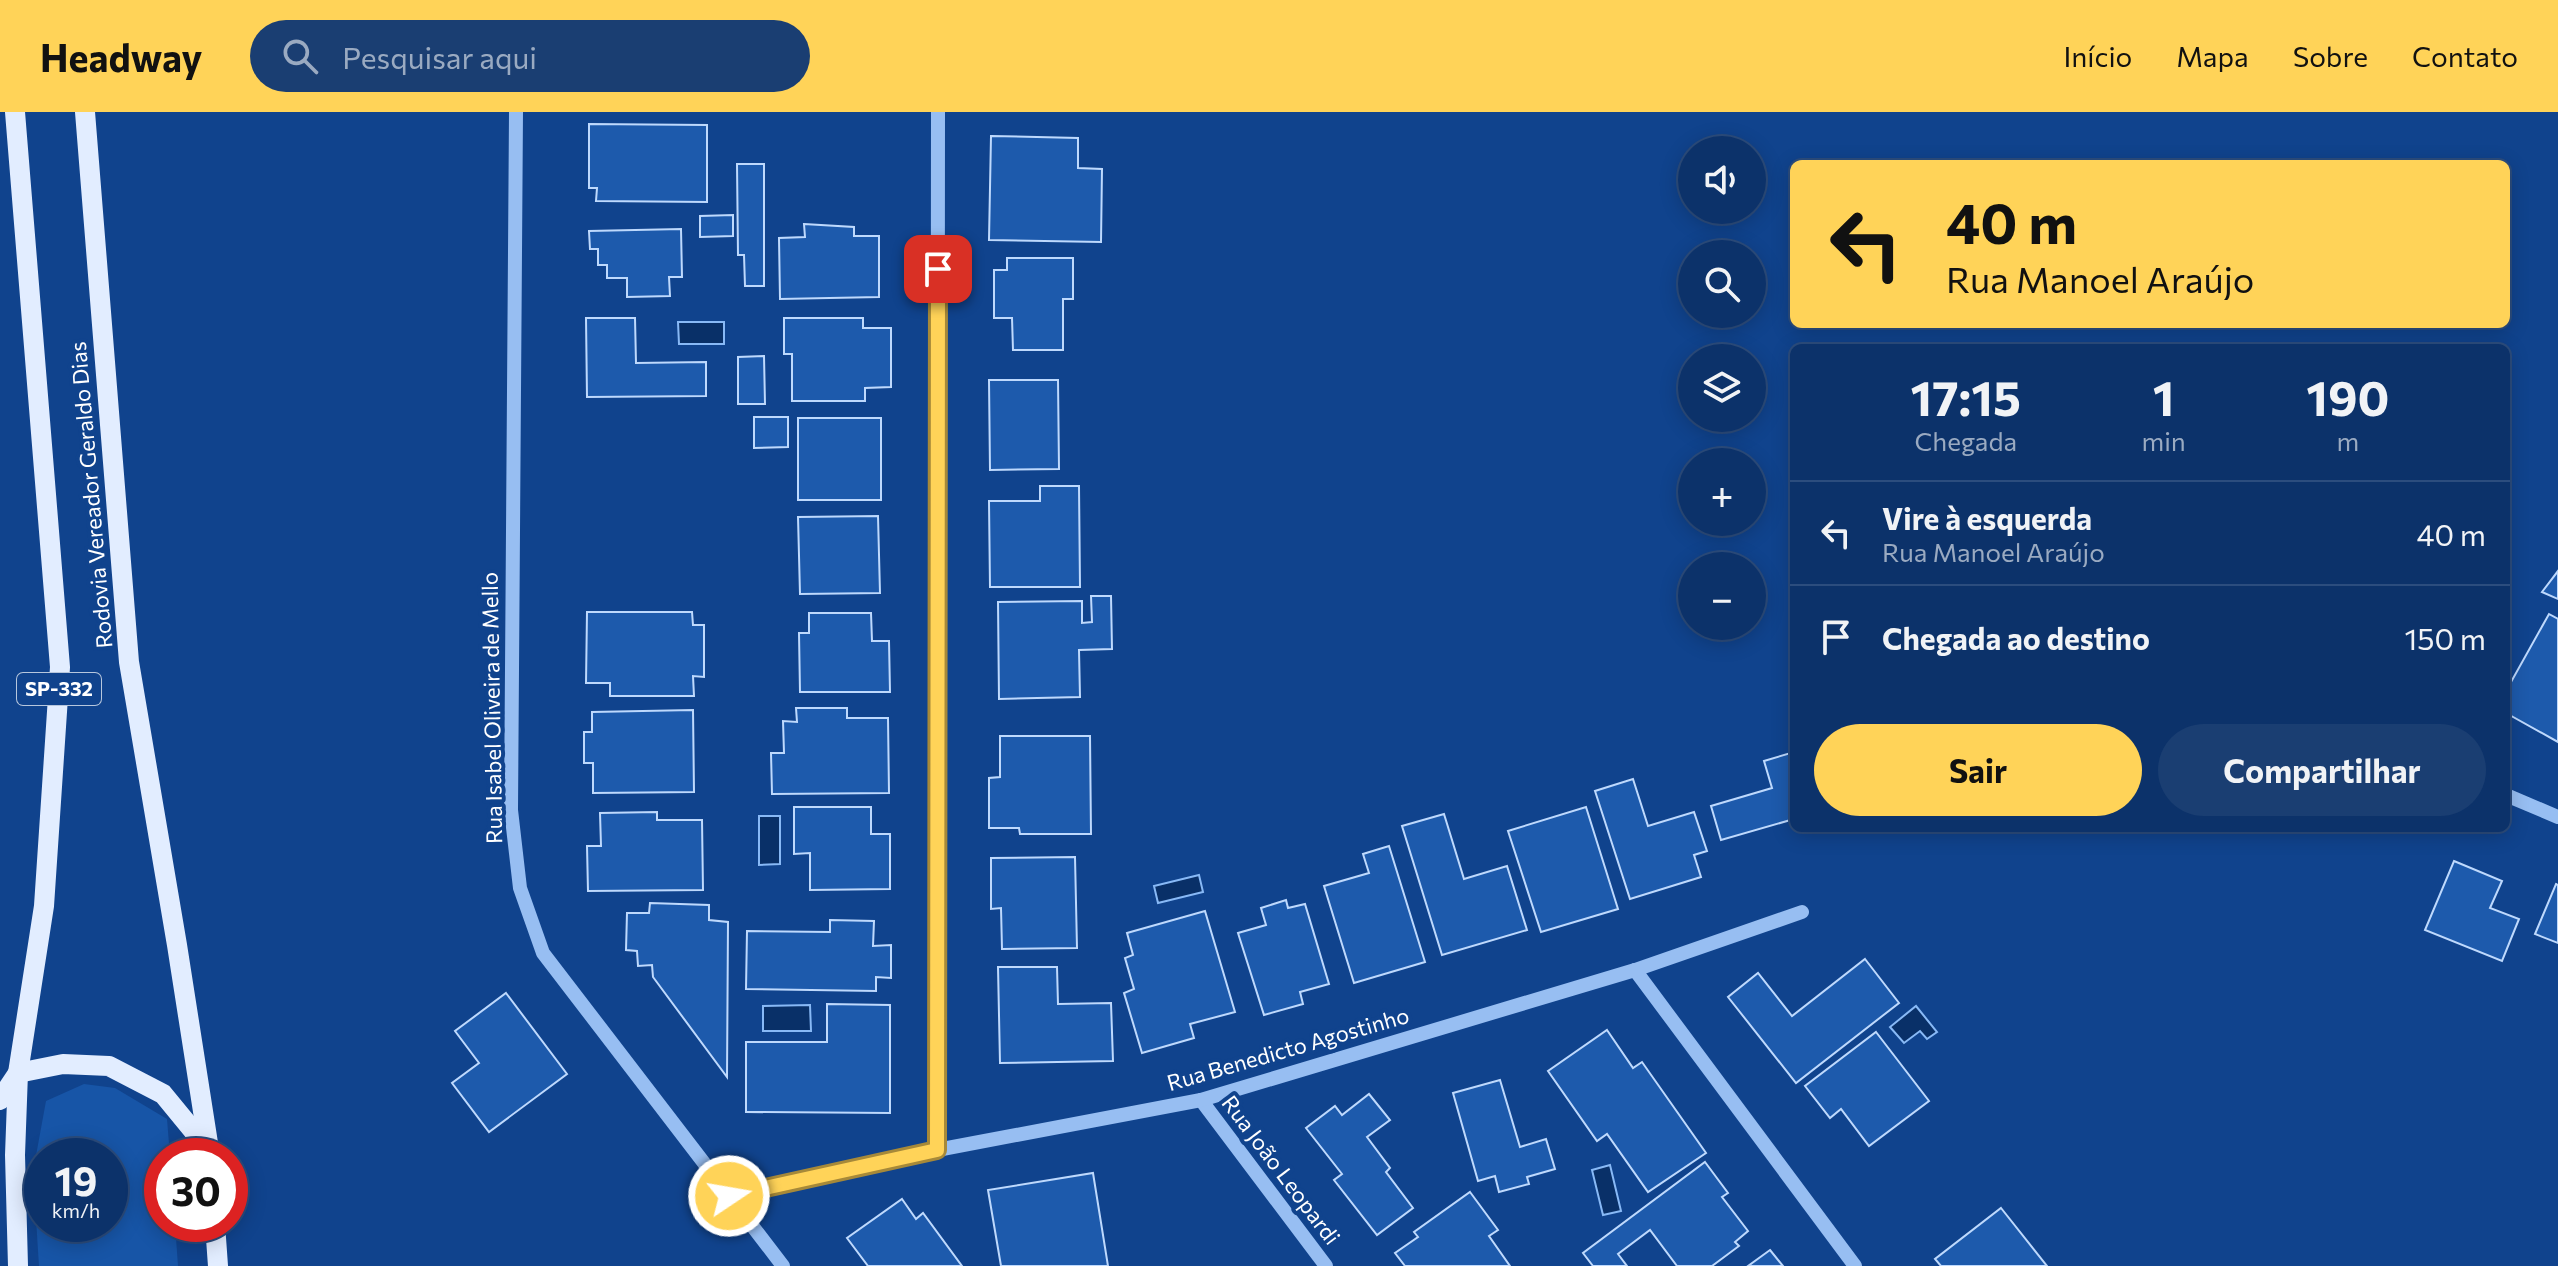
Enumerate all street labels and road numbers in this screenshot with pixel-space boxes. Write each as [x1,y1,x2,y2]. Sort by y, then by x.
street label: Rodovia Vereador Geraldo Dias [64,341,117,649]
street label: Rua Isabel Oliveira de Mello [476,572,507,844]
road number: SP-332 [17,673,101,705]
street label: Rua Benedicto Agostinho [1164,1001,1412,1096]
street label: Rua João Leopardi [1217,1090,1346,1250]

